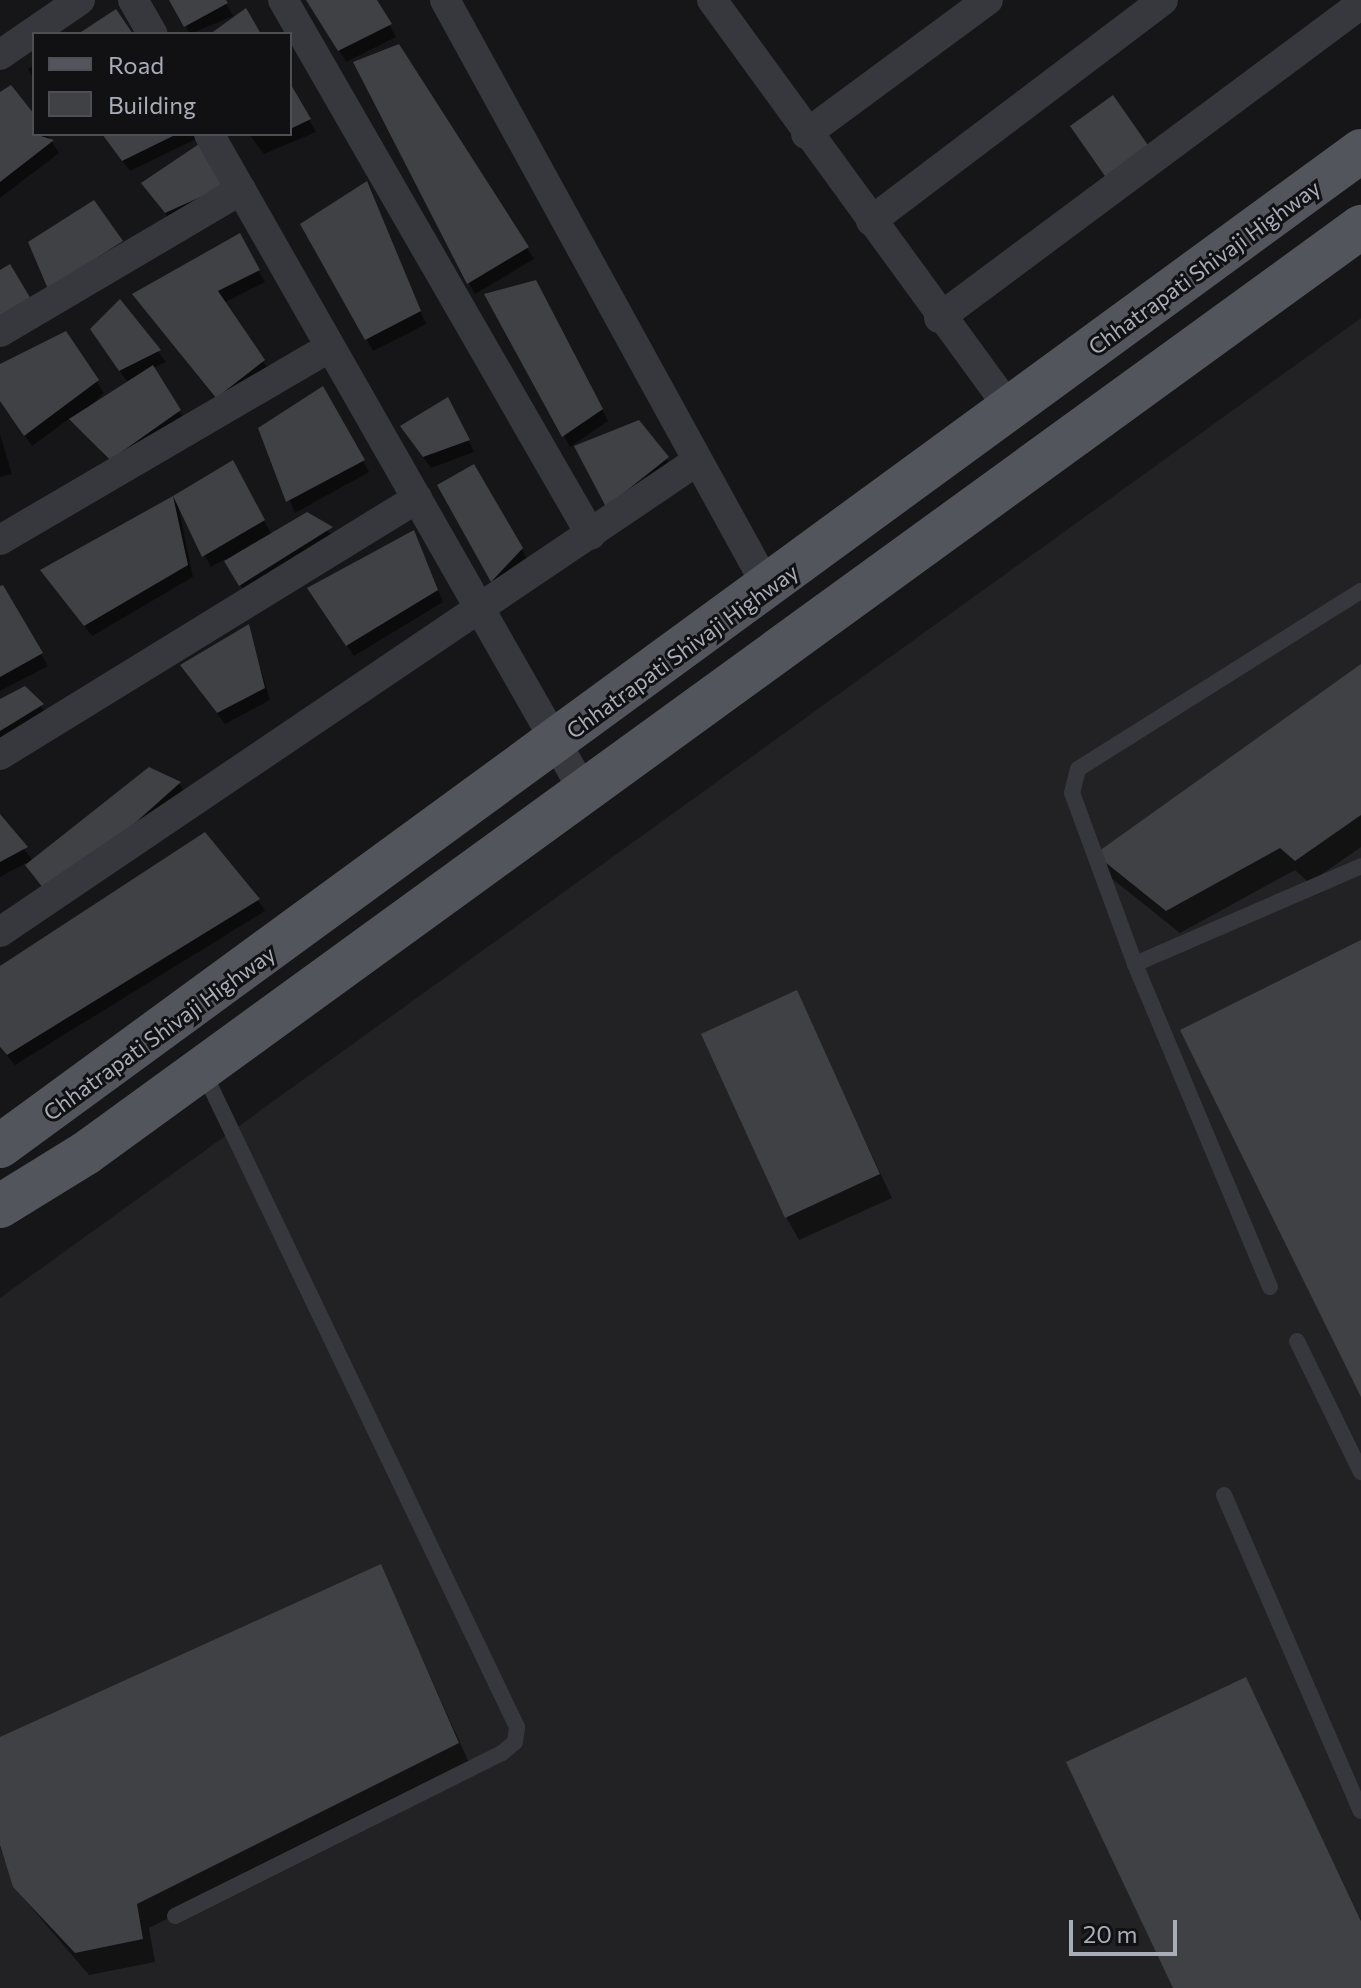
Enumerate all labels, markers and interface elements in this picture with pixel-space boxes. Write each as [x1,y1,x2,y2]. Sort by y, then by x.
legend [32,32,292,136]
text: Road [108,50,164,79]
text: Building [108,90,196,119]
street label: Chhatrapati Shivaji Highway [1083,174,1325,360]
street label: Chhatrapati Shivaji Highway [561,558,803,744]
street label: Chhatrapati Shivaji Highway [38,940,280,1126]
scale bar [1073,1904,1181,1954]
text: 20 m [1083,1919,1137,1948]

